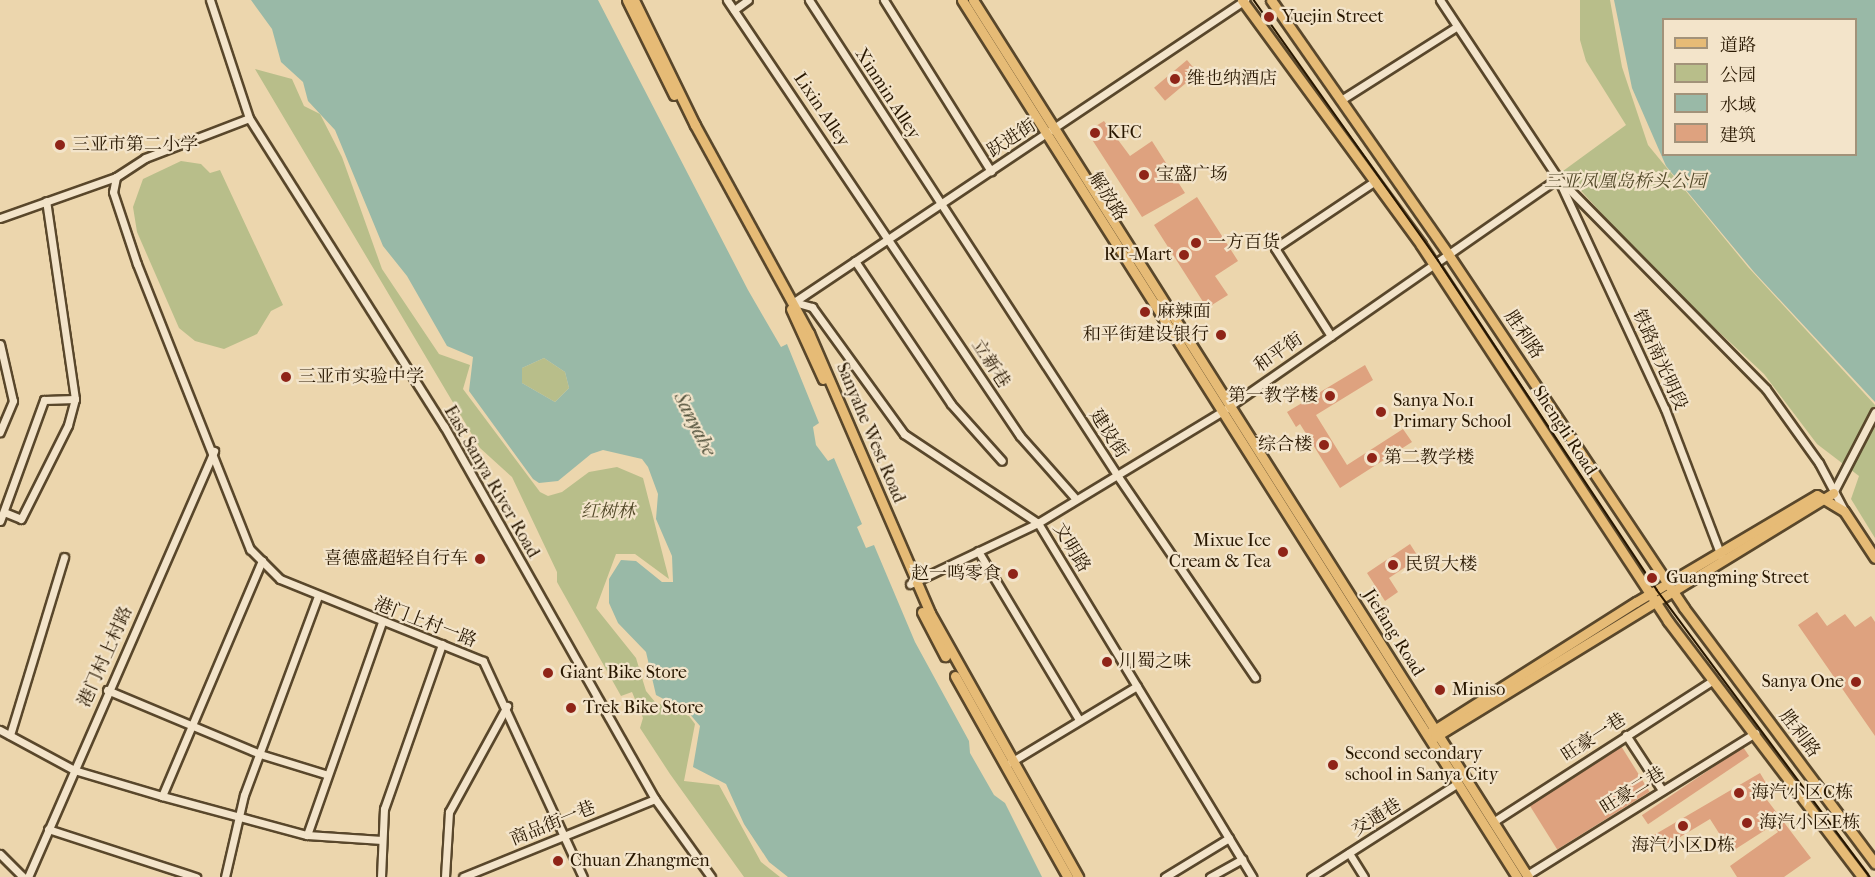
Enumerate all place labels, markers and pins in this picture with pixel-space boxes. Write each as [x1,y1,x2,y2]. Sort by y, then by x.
place label: Yuejin Street [1282,6,1384,28]
marker: Yuejin Street [1260,8,1278,26]
place label: 维也纳酒店 [1187,68,1277,90]
marker: 维也纳酒店 [1168,72,1182,86]
place label: KFC [1107,122,1142,144]
marker: KFC [1088,126,1102,140]
place label: 三亚市第二小学 [72,134,198,156]
marker: 三亚市第二小学 [53,138,67,152]
place label: 宝盛广场 [1156,164,1228,186]
marker: 宝盛广场 [1137,168,1151,182]
place label: 一方百货 [1208,232,1280,254]
marker: 一方百货 [1189,236,1203,250]
place label: RT-Mart [1104,244,1172,266]
marker: RT-Mart [1177,248,1191,262]
place label: 麻辣面 [1157,301,1211,323]
marker: 麻辣面 [1138,305,1152,319]
place label: 和平街建设银行 [1083,324,1209,346]
marker: 和平街建设银行 [1214,328,1228,342]
place label: 三亚市实验中学 [298,366,424,388]
marker: 三亚市实验中学 [279,370,293,384]
place label: 第一教学楼 [1228,385,1318,407]
marker: 第一教学楼 [1323,389,1337,403]
place label: Sanya No.1 Primary School [1393,391,1511,434]
marker: Sanya No.1 Primary School [1374,405,1388,419]
place label: 综合楼 [1258,434,1312,456]
marker: 综合楼 [1317,438,1331,452]
place label: 第二教学楼 [1384,447,1474,469]
marker: 第二教学楼 [1365,451,1379,465]
place label: Mixue Ice Cream & Tea [1169,531,1271,574]
marker: Mixue Ice Cream & Tea [1276,545,1290,559]
place label: 喜德盛超轻自行车 [324,548,468,570]
marker: 喜德盛超轻自行车 [473,552,487,566]
place label: 民贸大楼 [1405,554,1477,576]
marker: 民贸大楼 [1386,558,1400,572]
place label: 赵一鸣零食 [911,563,1001,585]
marker: 赵一鸣零食 [1006,567,1020,581]
place label: Guangming Street [1666,567,1809,589]
marker: Guangming Street [1643,569,1661,587]
place label: 川蜀之味 [1119,651,1191,673]
marker: 川蜀之味 [1100,655,1114,669]
place label: Giant Bike Store [560,662,687,684]
marker: Giant Bike Store [541,666,555,680]
place label: Sanya One [1761,671,1844,693]
marker: Sanya One [1849,675,1863,689]
place label: Miniso [1452,679,1505,701]
marker: Miniso [1433,683,1447,697]
place label: Trek Bike Store [583,697,703,719]
marker: Trek Bike Store [564,701,578,715]
place label: Second secondary school in Sanya City [1345,744,1498,786]
marker: Second secondary school in Sanya City [1326,758,1340,772]
place label: 海汽小区C栋 [1751,782,1853,804]
marker: 海汽小区C栋 [1732,786,1746,800]
place label: 海汽小区E栋 [1759,812,1860,834]
marker: 海汽小区E栋 [1740,816,1754,830]
marker: 海汽小区D栋 [1676,819,1690,833]
place label: 海汽小区D栋 [1631,835,1735,857]
place label: Chuan Zhangmen [570,850,710,872]
marker: Chuan Zhangmen [551,854,565,868]

